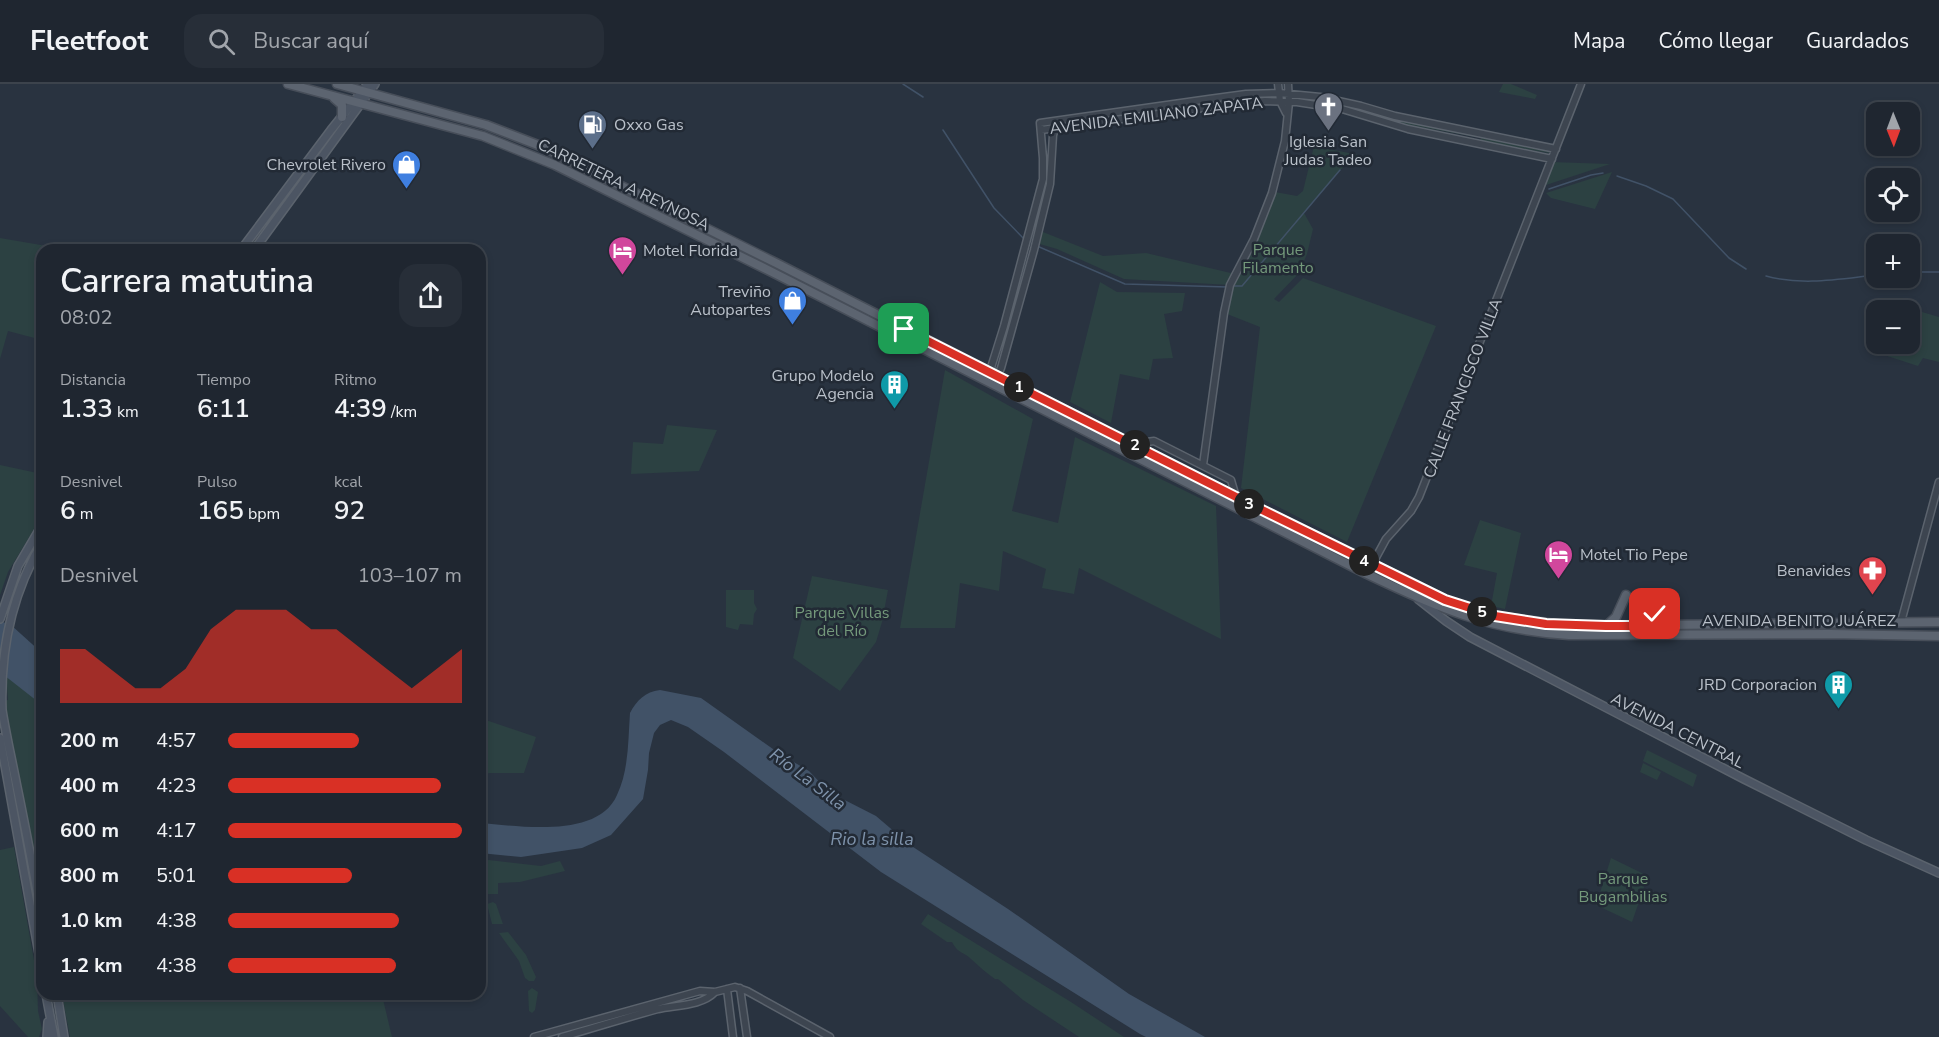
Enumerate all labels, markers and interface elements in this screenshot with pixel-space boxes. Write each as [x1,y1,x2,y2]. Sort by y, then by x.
search box [184,14,604,68]
text: Fleetfoot [30,22,148,60]
icon: search [205,25,238,58]
text: Buscar aquí [253,26,368,56]
text: Mapa [1573,27,1625,55]
text: Cómo llegar [1658,27,1773,55]
text: Guardados [1806,27,1909,55]
church icon: Iglesia San Judas Tadeo [1312,90,1344,132]
street label: AVENIDA EMILIANO ZAPATA [1048,92,1264,140]
north arrow [1866,102,1920,156]
map controls [1866,102,1920,354]
fuel station icon: Oxxo Gas [577,108,609,150]
place label: Oxxo Gas [614,114,684,136]
place label: Iglesia San Judas Tadeo [1283,131,1372,171]
street label: CARRETERA A REYNOSA [534,134,714,236]
shop icon: Chevrolet Rivero [391,148,423,190]
place label: Chevrolet Rivero [267,154,386,176]
button: locate [1866,168,1920,222]
hotel icon: Motel Florida [606,234,638,276]
button: + [1866,234,1920,288]
park label: Parque Filamento [1242,239,1314,279]
place label: Motel Florida [643,240,738,262]
text: Carrera matutina [60,259,314,304]
button: share [399,264,462,327]
place label: Treviño Autopartes [690,281,771,321]
shop icon: Treviño Autopartes [776,284,808,326]
street label: CALLE FRANCISCO VILLA [1418,295,1508,482]
button: − [1866,300,1920,354]
pin [878,303,929,354]
text: 08:02 [60,304,113,331]
icon: arrive [887,312,920,345]
place label: Grupo Modelo Agencia [771,365,874,405]
building icon: Grupo Modelo Agencia [879,368,911,410]
text: Distancia [60,369,126,391]
text: Tiempo [197,369,251,391]
text: Ritmo [334,369,377,391]
pin: 1 [1004,372,1034,402]
text: 1 [1014,376,1024,398]
text: 1.33 [60,391,113,426]
text: 6:11 [197,391,250,426]
text: 4:39 [334,391,387,426]
text: km [113,401,139,423]
text: /km [387,401,417,423]
pin: 2 [1120,430,1150,460]
text: 2 [1130,434,1140,456]
text: Desnivel [60,471,122,493]
text: Pulso [197,471,237,493]
text: kcal [334,471,362,493]
pin: 3 [1234,489,1264,519]
text: 6 [60,493,76,528]
text: 165 [197,493,244,528]
text: 92 [334,493,365,528]
text: 3 [1244,493,1254,515]
text: m [76,503,93,525]
text: bpm [244,503,280,525]
hotel icon: Motel Tio Pepe [1543,538,1575,580]
place label: Motel Tio Pepe [1580,544,1688,566]
pin: 4 [1349,546,1379,576]
text: 4 [1359,550,1369,572]
pharmacy icon: Benavides [1856,554,1888,596]
place label: Benavides [1777,560,1851,582]
text: Desnivel [60,562,138,589]
text: 103–107 m [358,562,462,589]
pin [1629,588,1680,639]
pin: 5 [1467,597,1497,627]
icon: check [1638,597,1671,630]
text: 5 [1477,601,1487,623]
park label: Parque Villas del Río [794,602,890,642]
street label: AVENIDA BENITO JUÁREZ [1702,610,1896,632]
building icon: JRD Corporacion [1822,668,1854,710]
place label: JRD Corporacion [1698,674,1817,696]
street label: AVENIDA CENTRAL [1607,688,1748,774]
text: 200 m [60,727,119,754]
text: 4:57 [156,727,197,754]
water label: Río La Silla [765,742,851,816]
text: 400 m [60,772,119,799]
text: 4:23 [156,772,197,799]
text: 600 m [60,817,119,844]
text: 4:17 [156,817,197,844]
water label: Rio la silla [830,827,914,851]
text: 800 m [60,862,119,889]
text: 5:01 [156,862,197,889]
park label: Parque Bugambilias [1578,868,1668,908]
text: 1.0 km [60,907,123,934]
text: 4:38 [156,907,197,934]
text: 1.2 km [60,952,123,979]
text: 4:38 [156,952,197,979]

